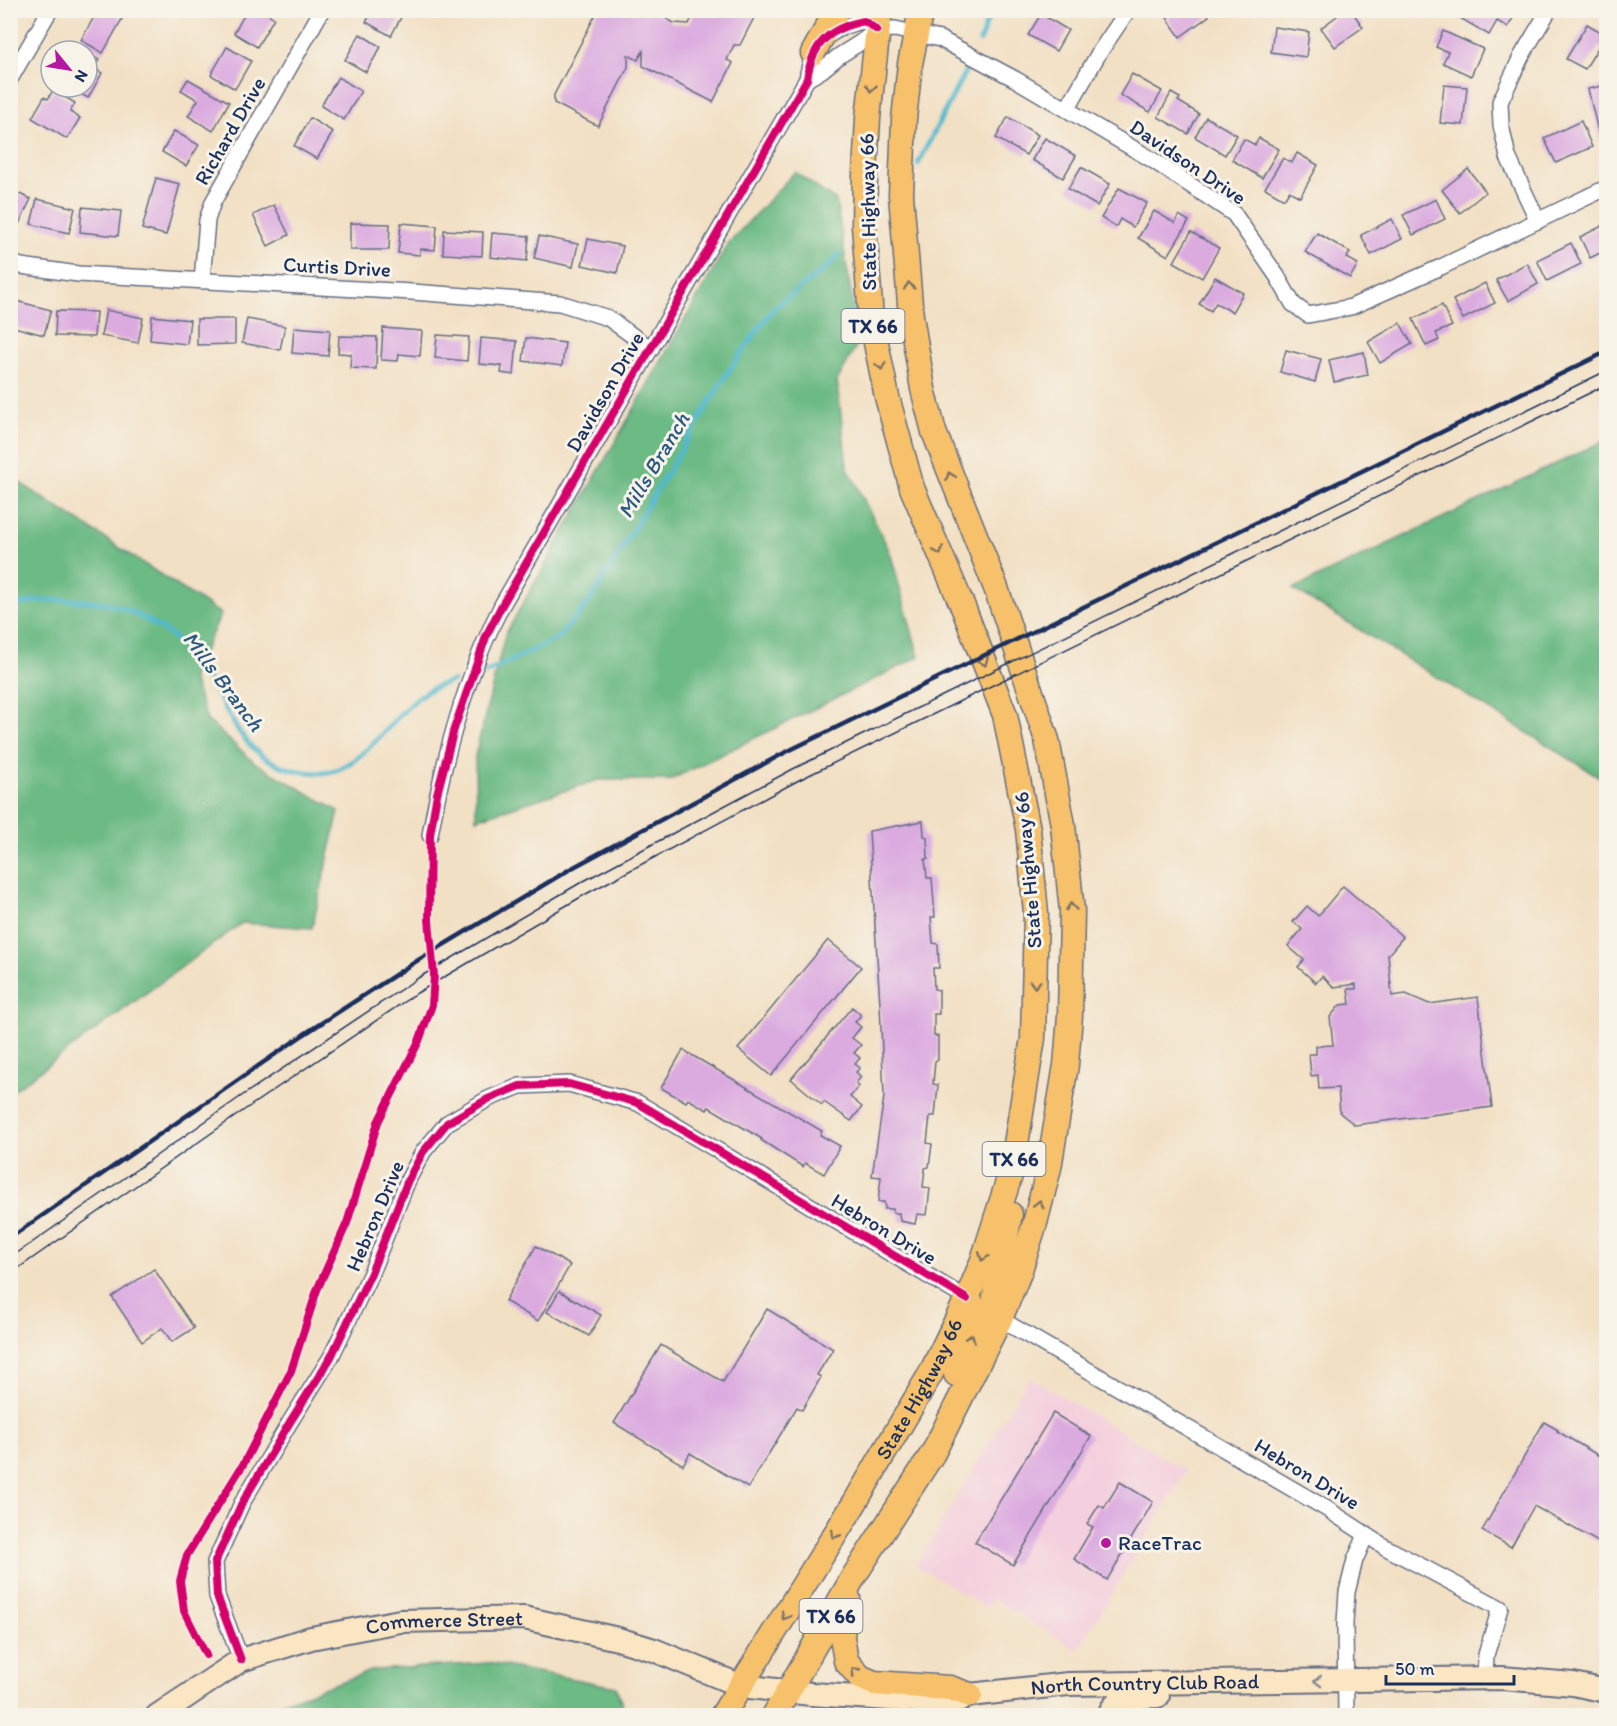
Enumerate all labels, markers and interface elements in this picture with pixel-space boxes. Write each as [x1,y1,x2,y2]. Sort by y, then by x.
north arrow [39,39,99,99]
text: N [71,67,92,86]
street label: Richard Drive [189,72,271,189]
one-way arrow [865,84,878,93]
street label: Davidson Drive [1125,114,1251,210]
street label: State Highway 66 [854,133,881,291]
street label: Curtis Drive [282,251,392,282]
one-way arrow [902,282,915,291]
road number: TX 66 [842,309,904,343]
street label: Davidson Drive [560,327,649,456]
one-way arrow [874,360,887,370]
water label: Mills Branch [611,408,696,523]
one-way arrow [945,471,958,482]
one-way arrow [932,545,944,556]
water label: Mills Branch [177,626,270,737]
one-way arrow [977,656,989,667]
street label: State Highway 66 [1008,791,1047,949]
one-way arrow [1065,903,1078,912]
one-way arrow [1028,980,1041,989]
road number: TX 66 [982,1142,1046,1176]
street label: Hebron Drive [340,1157,409,1275]
street label: Hebron Drive [827,1187,941,1270]
one-way arrow [1032,1200,1045,1210]
one-way arrow [978,1251,991,1262]
street label: State Highway 66 [870,1314,968,1464]
one-way arrow [964,1334,976,1345]
street label: Hebron Drive [1250,1432,1364,1515]
one-way arrow [830,1529,842,1539]
place label: RaceTrac [1118,1530,1202,1555]
marker: RaceTrac [1099,1536,1113,1550]
road number: TX 66 [800,1599,862,1633]
street label: Commerce Street [363,1605,523,1639]
one-way arrow [780,1610,792,1620]
scale bar [1386,1648,1514,1686]
text: 50 m [1395,1658,1435,1680]
one-way arrow [851,1667,862,1677]
street label: North Country Club Road [1029,1668,1260,1700]
one-way arrow [1314,1674,1323,1687]

